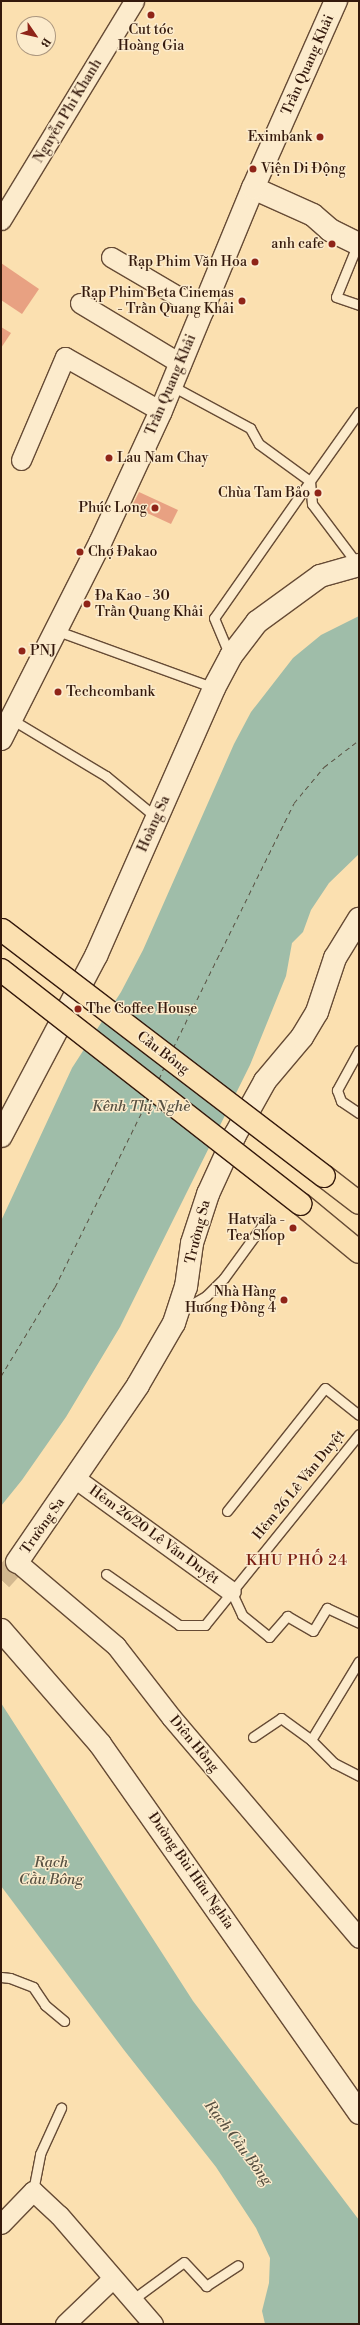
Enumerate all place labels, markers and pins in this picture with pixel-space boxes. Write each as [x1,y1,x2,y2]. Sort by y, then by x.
marker: Cut tóc Hoàng Gia [146,10,156,20]
place label: Cut tóc Hoàng Gia [118,22,184,54]
place label: Eximbank [248,129,312,145]
marker: Eximbank [315,132,325,142]
place label: Viện Di Động [261,161,346,177]
marker: Viện Di Động [248,164,258,174]
place label: anh cafe [271,236,324,252]
marker: anh cafe [327,239,337,249]
place label: Rạp Phim Văn Hoa [128,254,247,270]
marker: Rạp Phim Văn Hoa [250,257,260,267]
place label: Rạp Phim Beta Cinemas - Trần Quang Khải [81,285,234,318]
marker: Rạp Phim Beta Cinemas - Trần Quang Khải [237,296,247,306]
place label: Lau Nam Chay [117,450,208,466]
marker: Lau Nam Chay [104,453,114,463]
place label: Chùa Tam Bảo [218,485,310,501]
marker: Chùa Tam Bảo [313,488,323,498]
place label: Phúc Long [78,500,147,516]
marker: Phúc Long [150,503,160,513]
place label: Chợ Đakao [88,544,157,560]
marker: Chợ Đakao [75,547,85,557]
place label: Đa Kao - 30 Trần Quang Khải [95,588,203,620]
marker: Đa Kao - 30 Trần Quang Khải [82,599,92,609]
place label: PNJ [30,643,56,659]
marker: PNJ [17,646,27,656]
place label: Techcombank [66,684,155,700]
marker: Techcombank [53,687,63,697]
place label: The Coffee House [86,1001,197,1017]
marker: The Coffee House [73,1004,83,1014]
place label: Hatvala - Tea Shop [227,1212,285,1244]
marker: Hatvala - Tea Shop [288,1223,298,1233]
place label: Nhà Hàng Hương Đồng 4 [185,1284,276,1316]
marker: Nhà Hàng Hương Đồng 4 [279,1295,289,1305]

